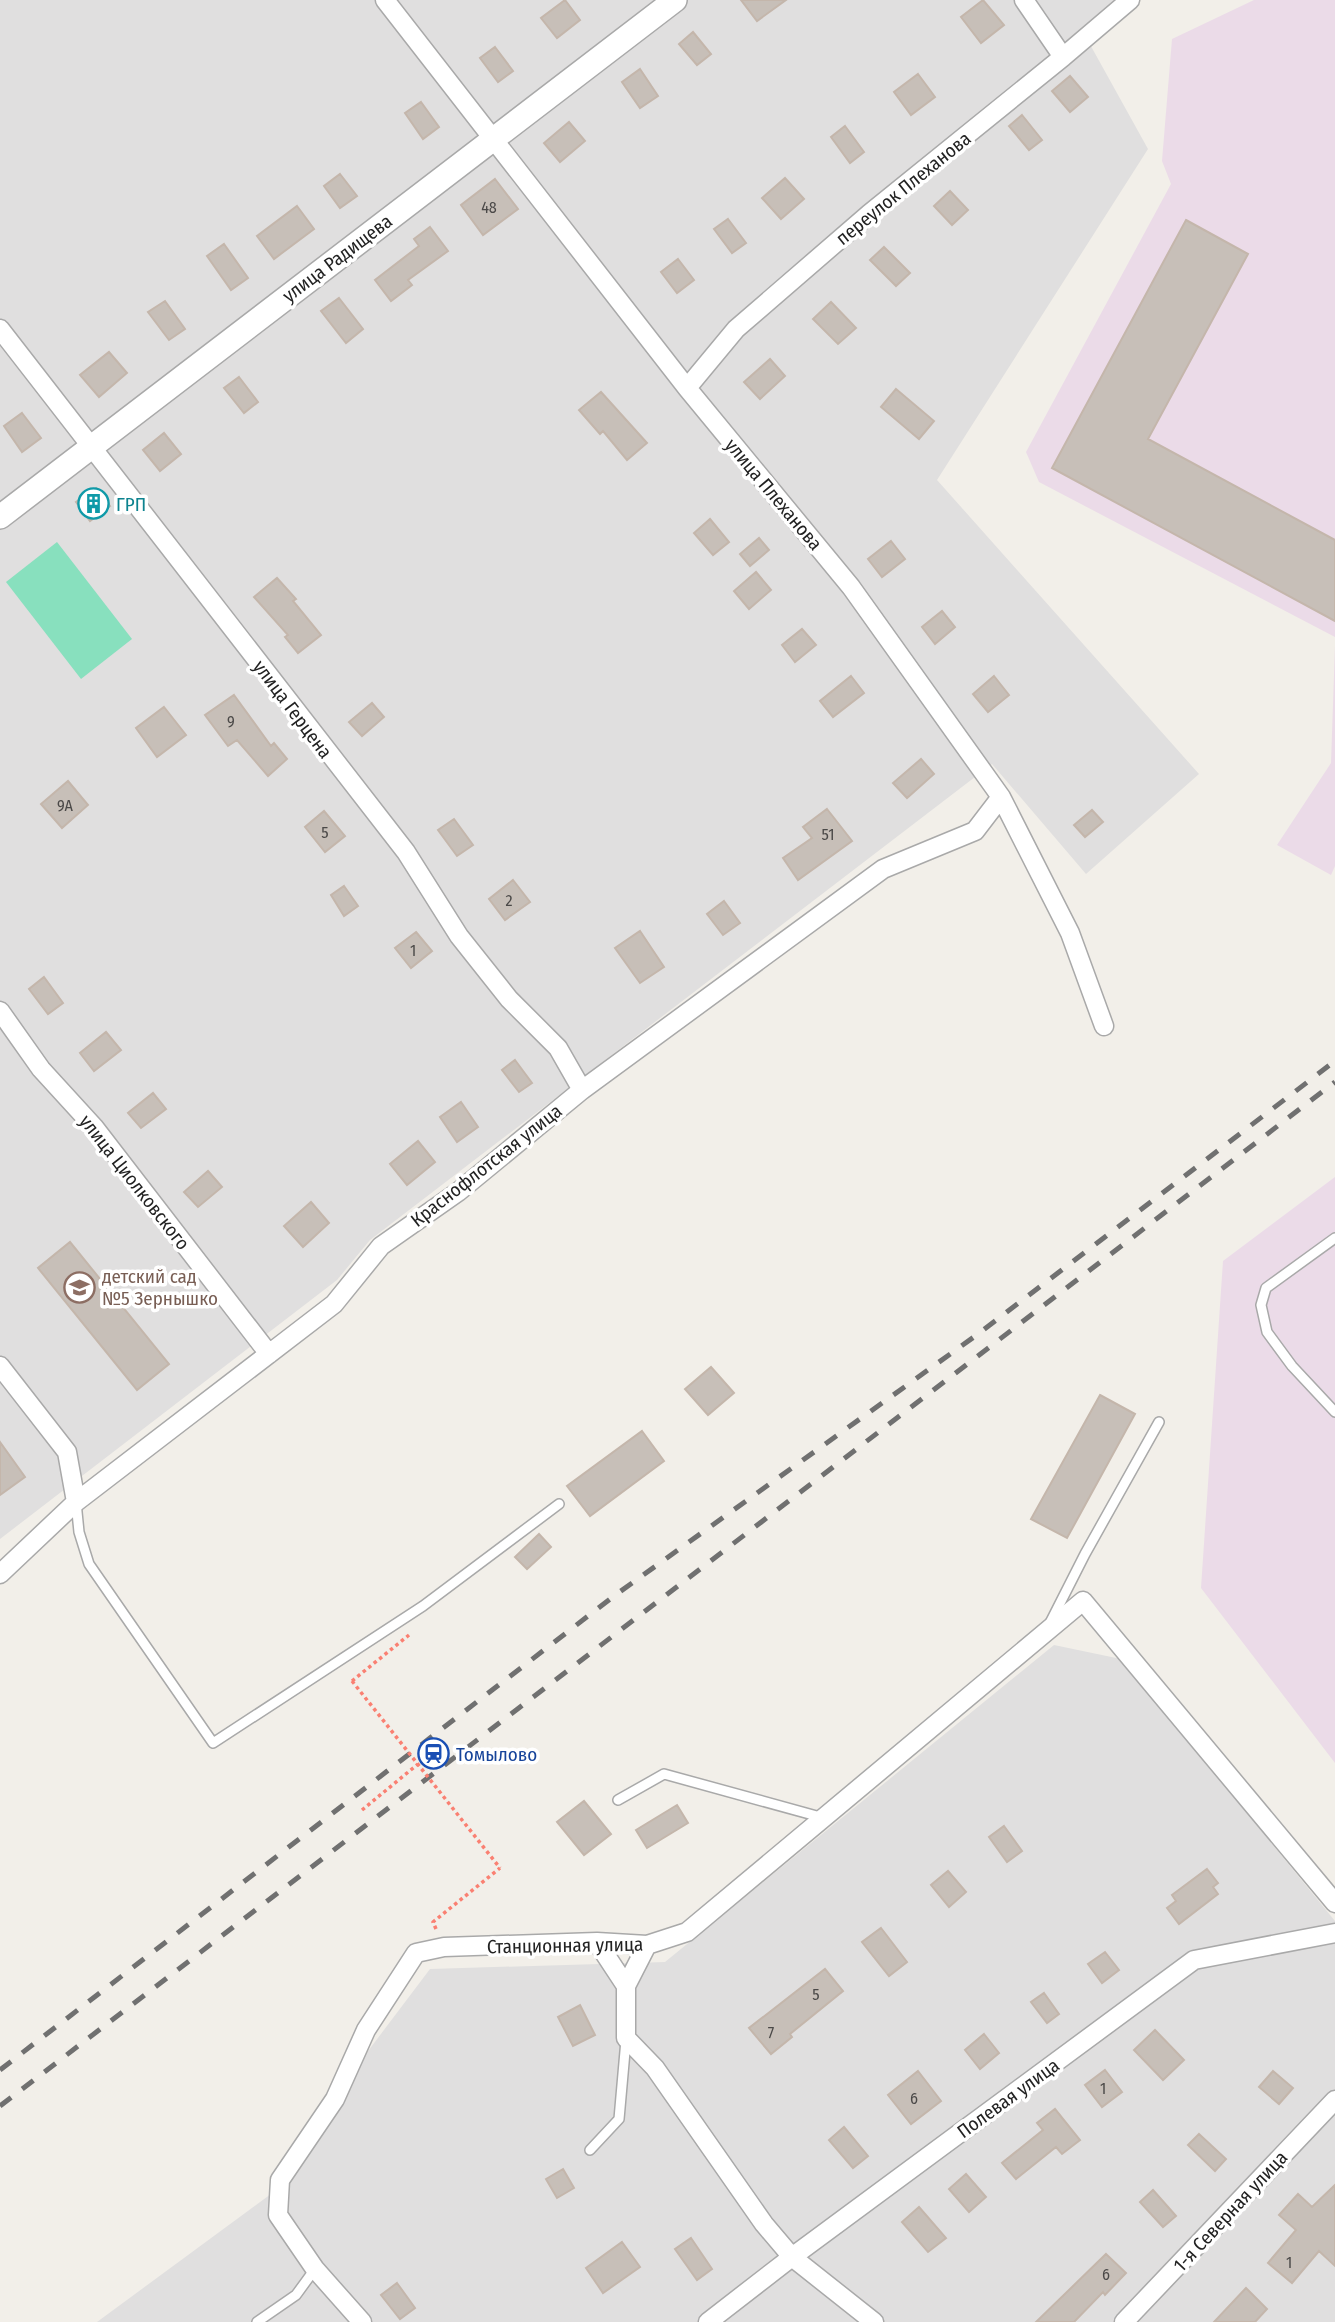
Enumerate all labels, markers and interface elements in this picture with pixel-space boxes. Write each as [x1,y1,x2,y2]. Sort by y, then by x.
street label: переулок Плеханова [831,127,975,250]
house number: 48 [481,198,497,217]
street label: улица Радищева [278,210,397,307]
street label: улица Плеханова [720,434,827,555]
building icon: ГРП [76,487,110,521]
place label: ГРП [116,493,146,516]
street label: улица Герцена [248,656,337,763]
house number: 9 [227,712,235,731]
house number: 9А [57,796,74,815]
house number: 5 [321,823,329,842]
house number: 51 [822,825,834,844]
house number: 2 [505,891,513,910]
house number: 1 [410,941,416,960]
street label: Краснофлотская улица [406,1099,566,1232]
street label: улица Циолковского [75,1110,195,1254]
place label: детский сад №5 Зернышко [102,1265,218,1310]
school or university icon: детский сад №5 Зернышко [62,1270,96,1304]
station icon: Томылово [416,1737,450,1771]
place label: Томылово [456,1743,537,1766]
street label: Станционная улица [487,1933,643,1958]
house number: 5 [812,1985,820,2004]
house number: 7 [768,2023,775,2042]
street label: Полевая улица [953,2054,1064,2143]
house number: 1 [1100,2079,1106,2098]
house number: 6 [910,2089,918,2108]
street label: 1-я Северная улица [1168,2146,1292,2276]
house number: 1 [1286,2252,1292,2272]
house number: 6 [1102,2265,1110,2284]

